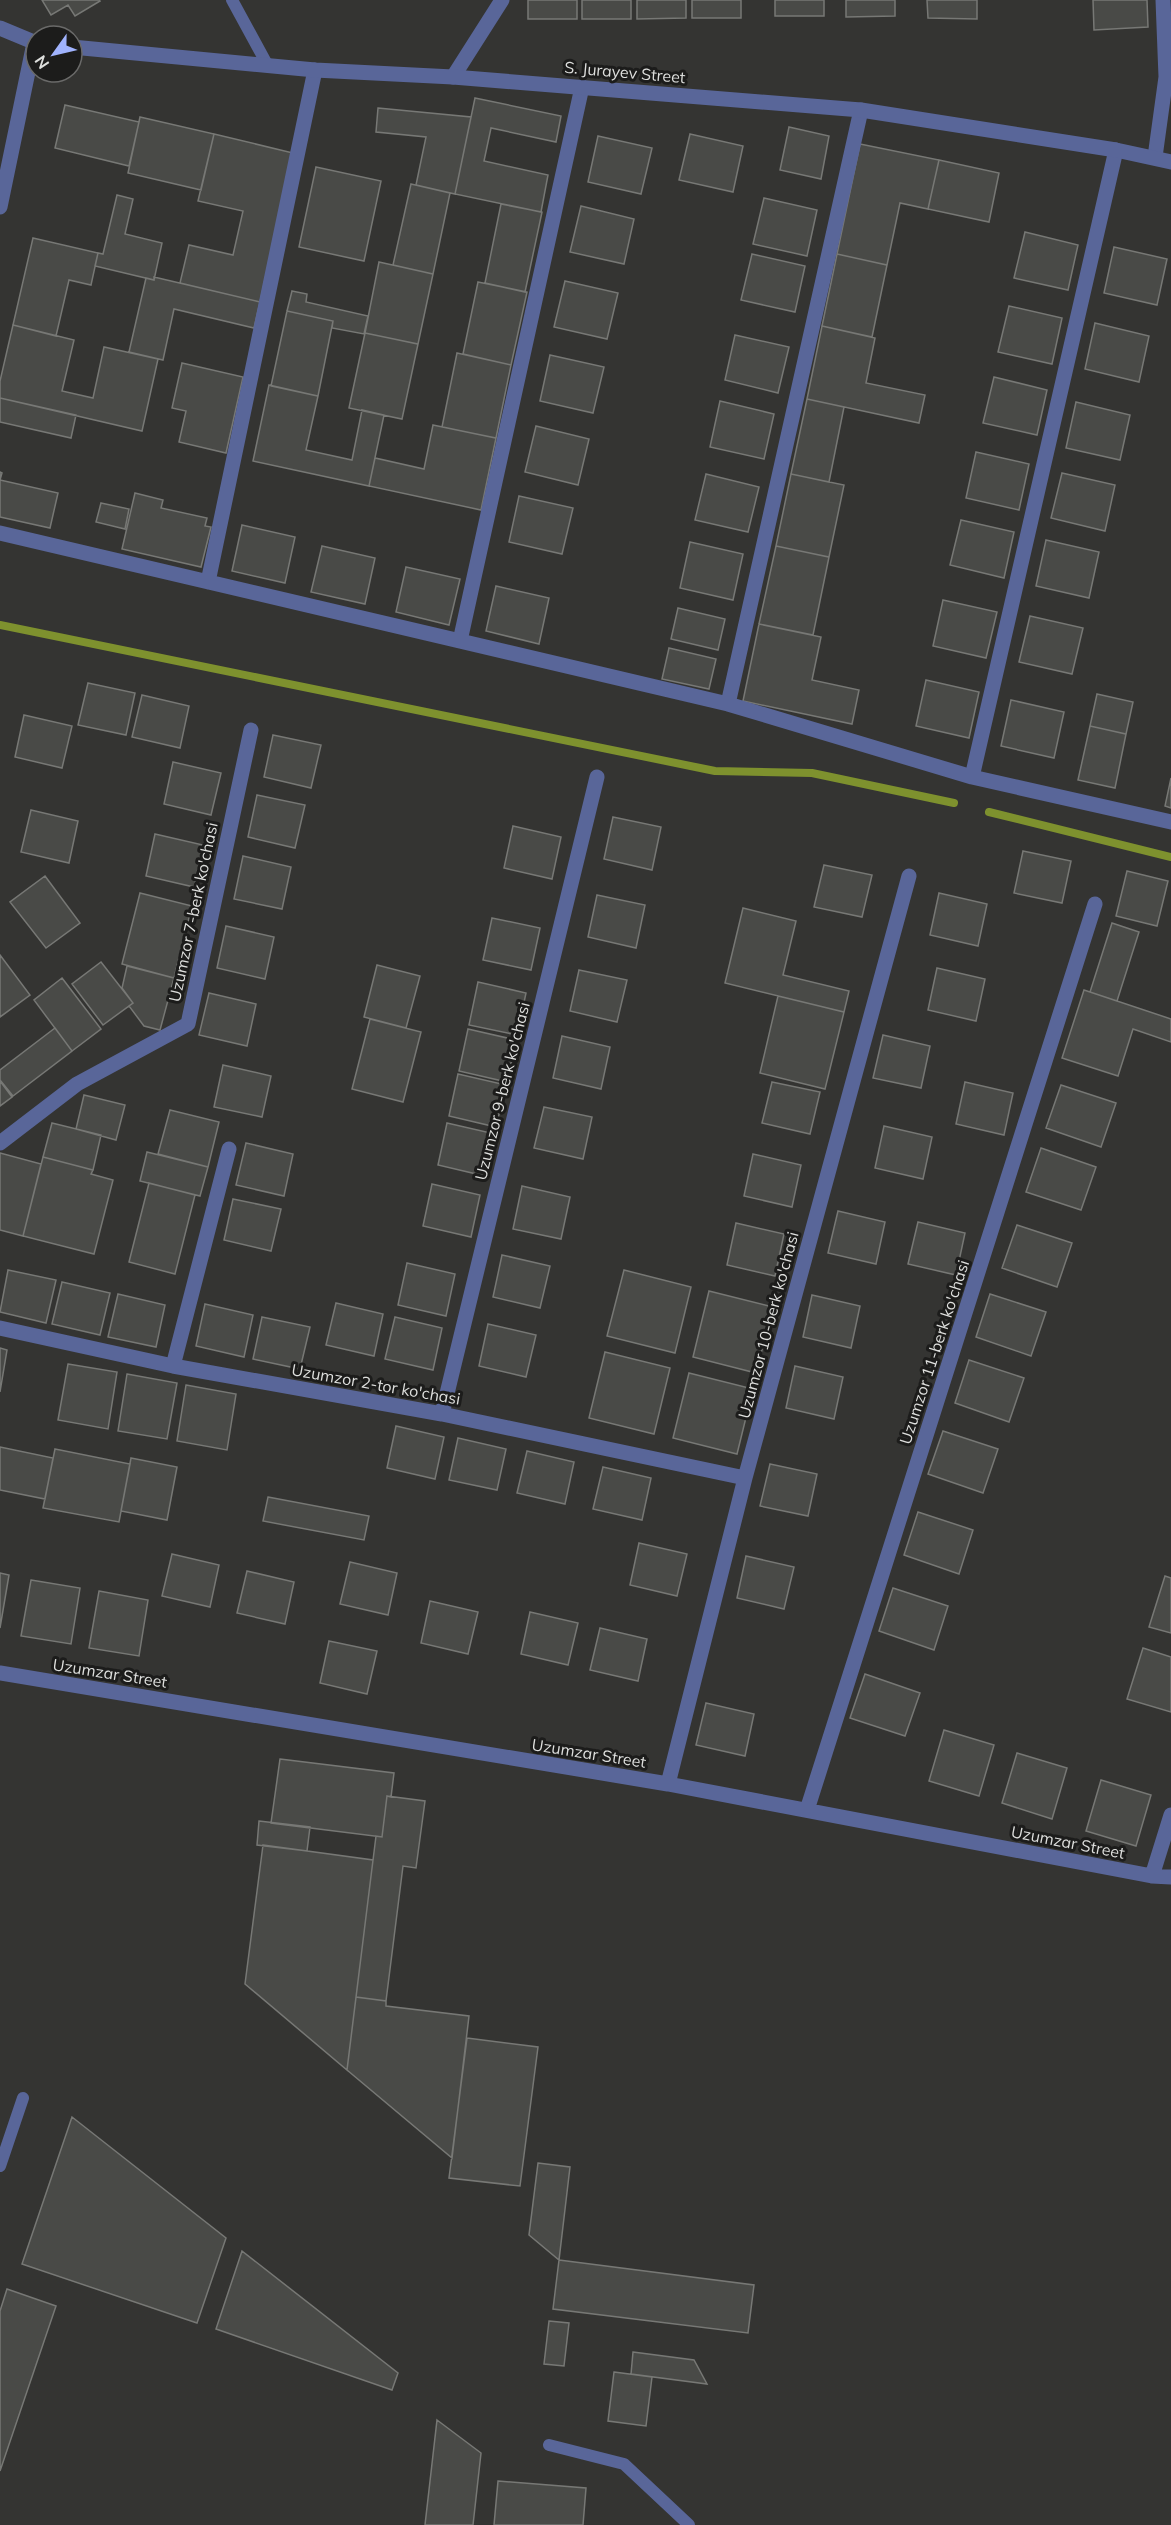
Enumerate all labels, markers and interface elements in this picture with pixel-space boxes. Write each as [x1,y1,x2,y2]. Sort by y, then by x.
north arrow [24,24,84,84]
text: N [30,52,53,73]
street label: S. Jurayev Street [564,57,687,87]
street label: Uzumzor 7-berk ko'chasi [164,820,222,1004]
street label: Uzumzor 9-berk ko'chasi [470,1000,534,1182]
street label: Uzumzor 10-berk ko'chasi [733,1229,803,1421]
street label: Uzumzor 11-berk ko'chasi [895,1257,973,1447]
street label: Uzumzor 2-tor ko'chasi [290,1359,462,1409]
street label: Uzumzar Street [51,1654,169,1692]
street label: Uzumzar Street [530,1734,648,1772]
street label: Uzumzar Street [1009,1821,1127,1863]

